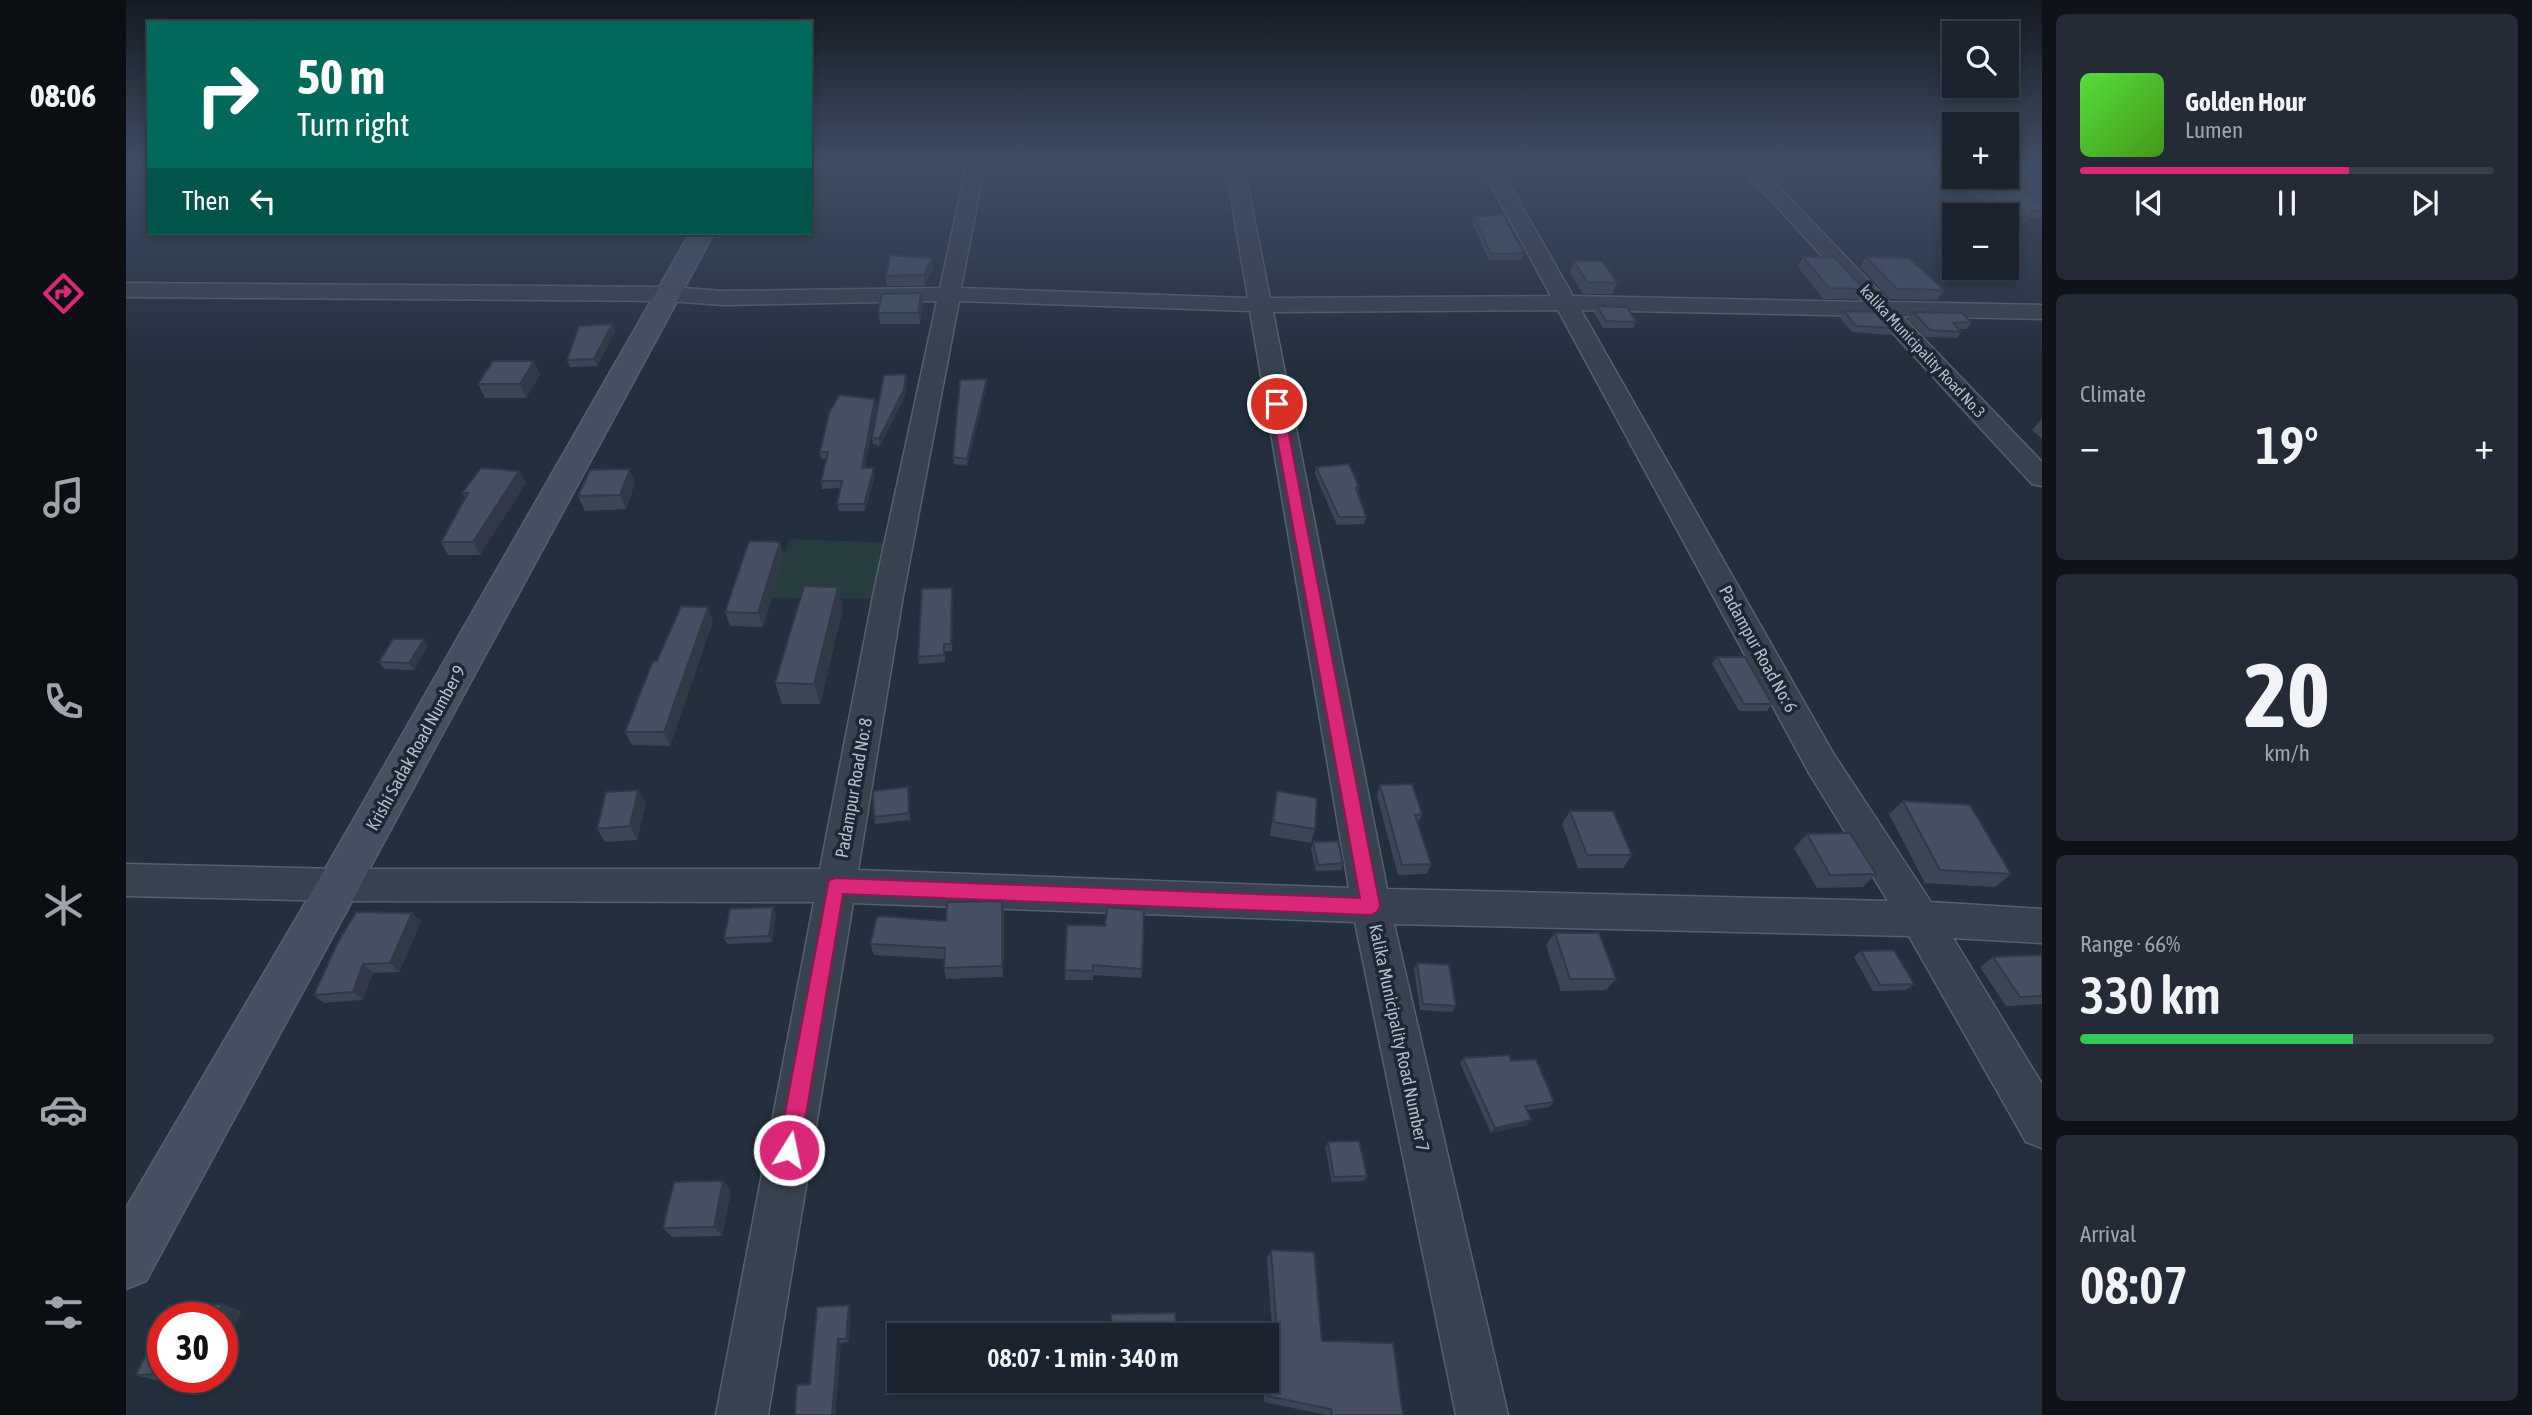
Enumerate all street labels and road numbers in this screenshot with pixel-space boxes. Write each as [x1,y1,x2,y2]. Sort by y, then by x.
street label: kalika Municipality Road No.3 [1856,281,1989,422]
street label: Padampur Road No: 6 [1715,582,1802,716]
street label: Krishi Sadak Road Number 9 [361,662,470,834]
street label: Padampur Road No: 8 [831,716,876,860]
street label: Kalika Municipality Road Number 7 [1365,922,1434,1153]

